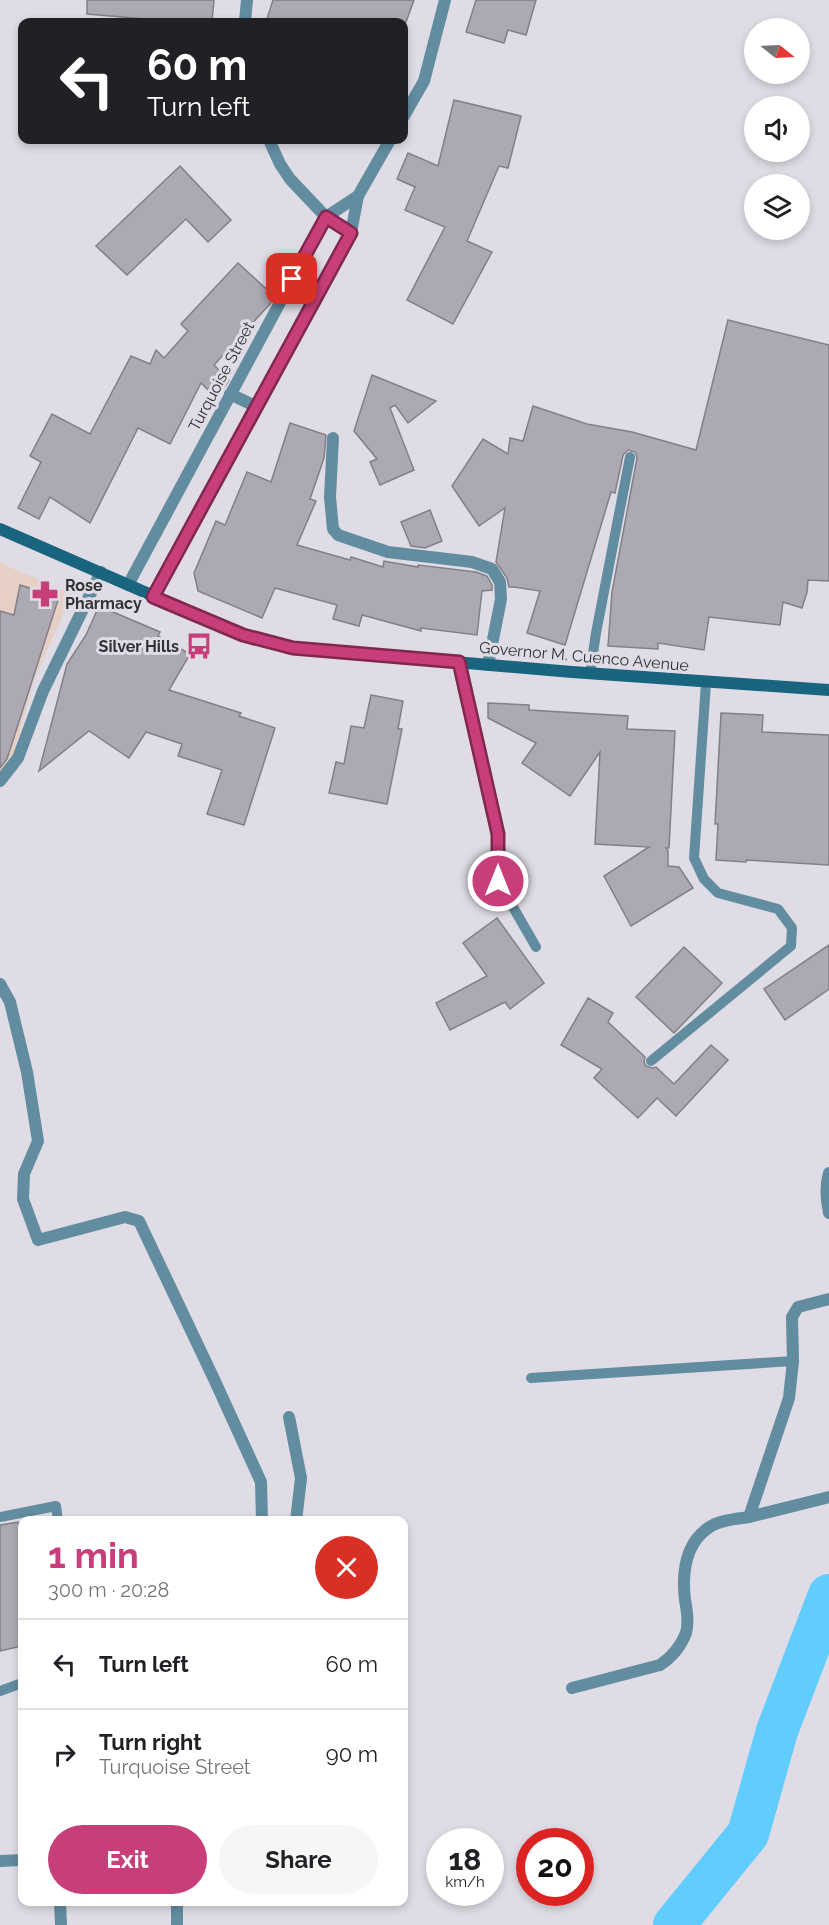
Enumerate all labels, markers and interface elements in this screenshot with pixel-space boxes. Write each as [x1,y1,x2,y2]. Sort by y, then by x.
north arrow [744,18,810,84]
map controls [744,18,810,240]
text: 60 m [147,41,247,90]
icon: left [48,42,126,120]
text: Turn left [147,91,250,122]
button: sound [744,96,810,162]
button: layers [744,174,810,240]
pin [266,253,317,304]
icon: arrive [275,262,308,295]
street label: Turquoise Street [185,318,259,434]
place label: Rose Pharmacy [65,576,142,613]
pharmacy icon: Rose Pharmacy [30,579,60,609]
bus stop icon: Silver Hills [184,631,214,661]
place label: Silver Hills [99,637,179,656]
street label: Governor M. Cuenco Avenue [478,638,690,675]
position arrow [466,849,530,913]
text: 1 min [48,1534,139,1576]
button: close [315,1536,378,1599]
text: 300 m · 20:28 [48,1578,169,1602]
icon: left [48,1648,81,1681]
text: Turn left [99,1651,189,1677]
text: 60 m [325,1651,378,1677]
text: Turn right [99,1729,202,1755]
icon: right [48,1738,81,1771]
text: 90 m [326,1741,378,1767]
text: Turquoise Street [99,1755,251,1779]
button: Exit [48,1825,207,1894]
button: Share [219,1825,378,1894]
speed limit sign: 20 [516,1828,594,1906]
text: 18 [449,1842,481,1877]
text: km/h [445,1873,485,1891]

